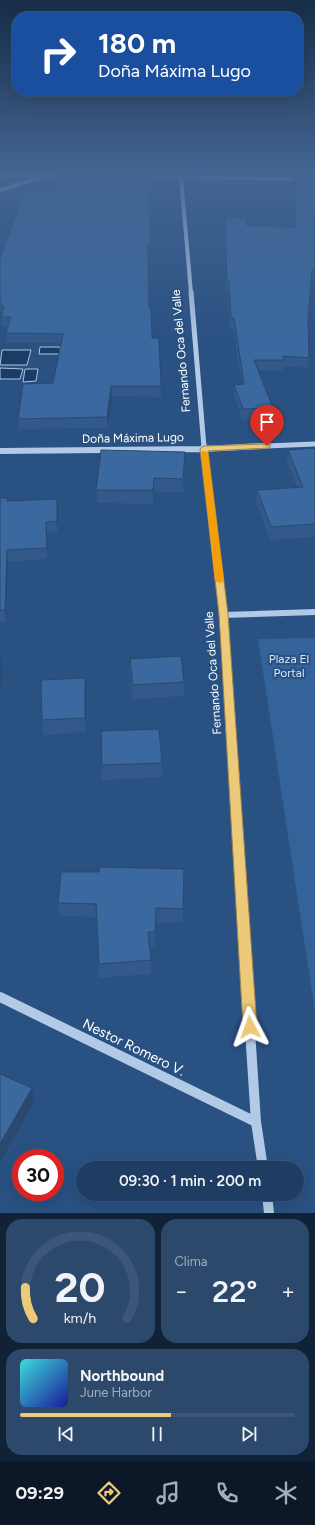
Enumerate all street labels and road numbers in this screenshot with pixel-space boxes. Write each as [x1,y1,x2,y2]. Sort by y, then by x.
street label: Fernando Oca del Valle [169,288,193,413]
street label: Doña Máxima Lugo [82,430,184,446]
street label: Fernando Oca del Valle [202,611,224,735]
street label: Nestor Romero V. [80,1015,188,1080]

